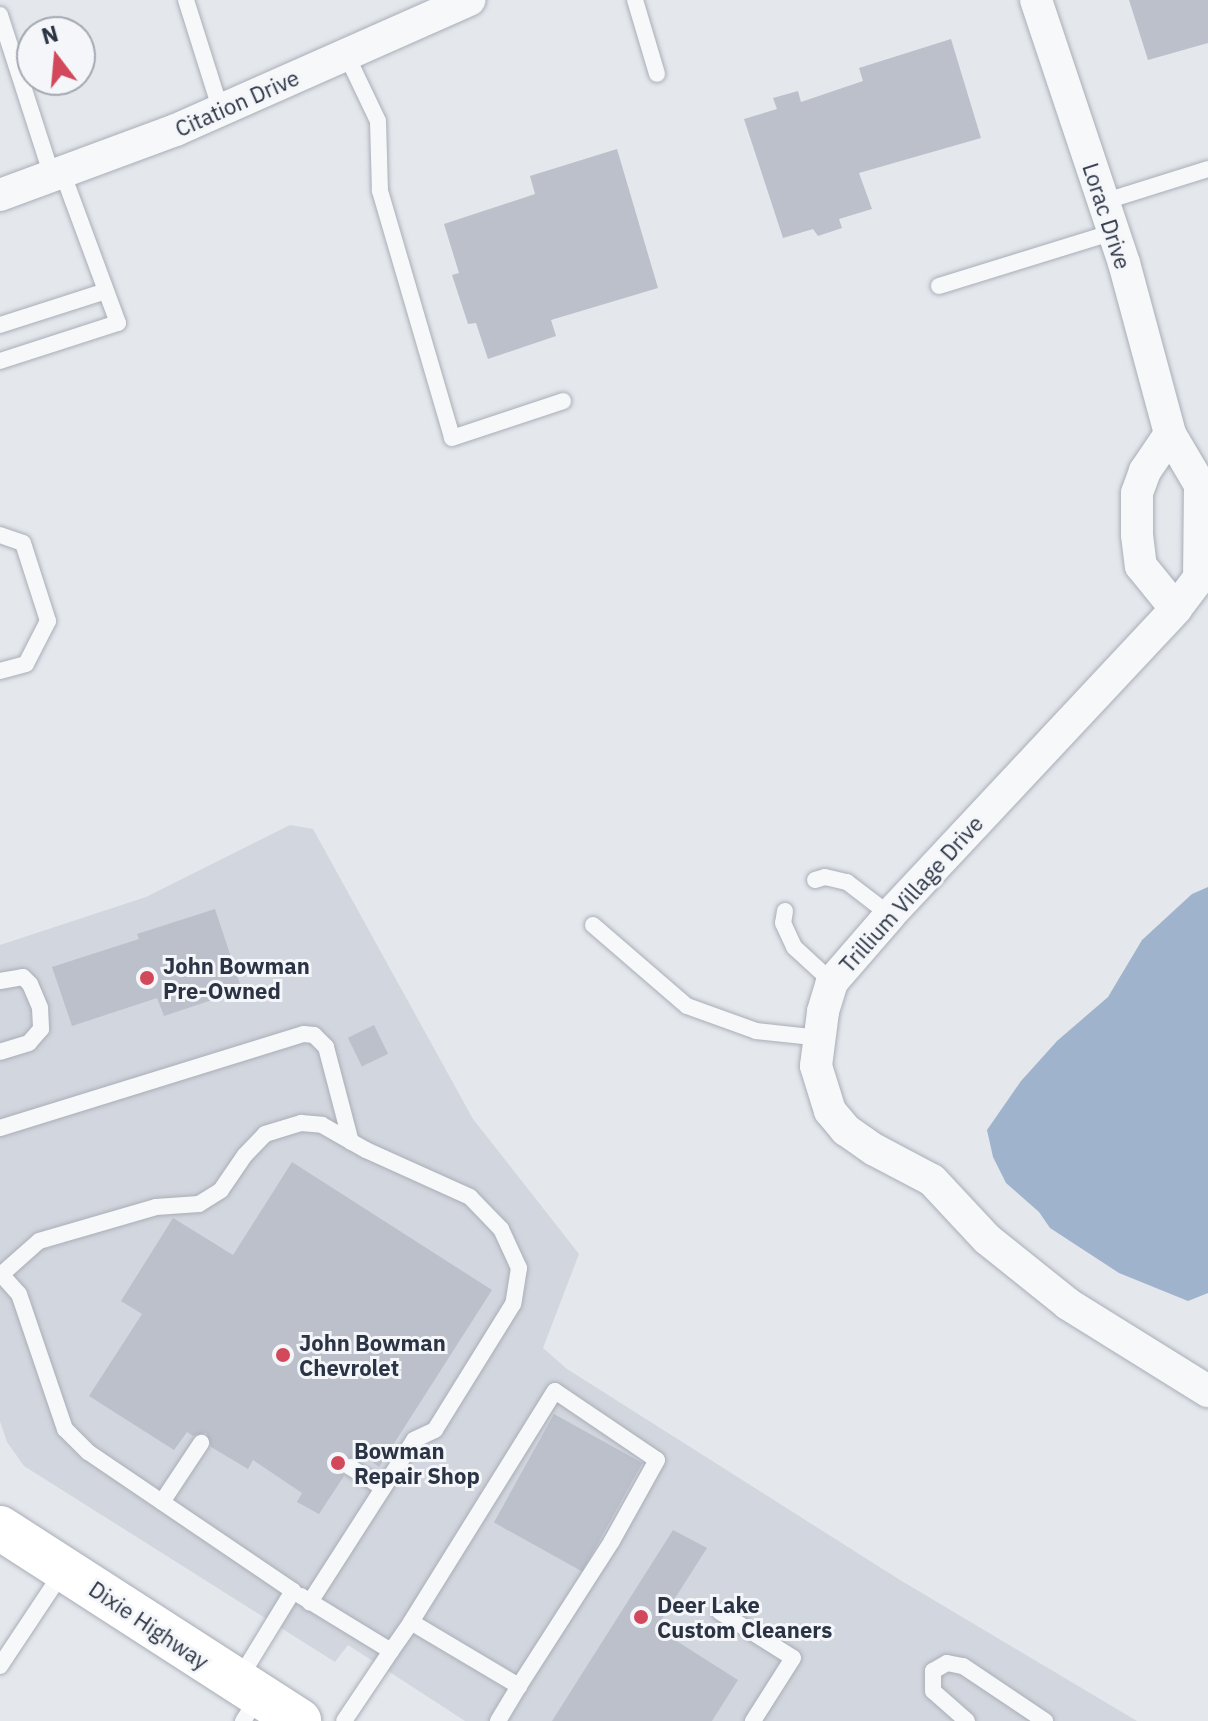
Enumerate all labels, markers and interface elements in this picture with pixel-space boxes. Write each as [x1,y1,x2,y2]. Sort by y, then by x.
north arrow [16,16,96,96]
text: N [38,18,61,51]
street label: Citation Drive [171,64,303,142]
street label: Lorac Drive [1077,160,1137,272]
street label: Trillium Village Drive [834,810,988,978]
place label: John Bowman Pre-Owned [163,952,310,1004]
marker: John Bowman Pre-Owned [138,969,156,987]
place label: John Bowman Chevrolet [299,1329,446,1380]
marker: John Bowman Chevrolet [274,1346,292,1364]
place label: Bowman Repair Shop [354,1437,480,1488]
marker: Bowman Repair Shop [329,1454,347,1472]
street label: Dixie Highway [84,1575,214,1675]
place label: Deer Lake Custom Cleaners [657,1591,832,1642]
marker: Deer Lake Custom Cleaners [632,1608,650,1626]

